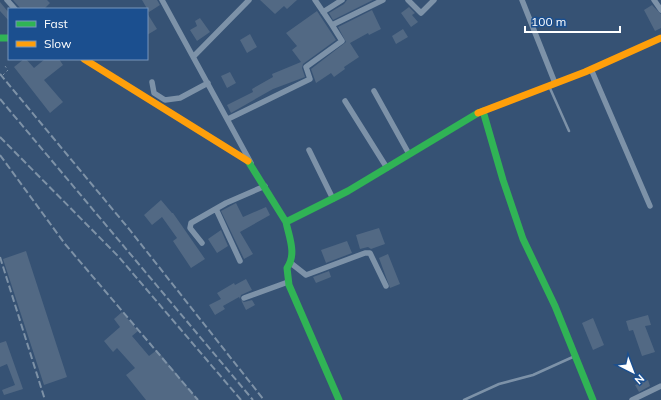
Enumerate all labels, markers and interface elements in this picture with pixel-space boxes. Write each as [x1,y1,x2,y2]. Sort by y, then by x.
legend [8,8,148,60]
scale bar [525,8,620,34]
text: 100 m [531,14,566,29]
text: Fast [44,16,68,31]
text: Slow [44,36,72,51]
north arrow [613,352,653,392]
text: N [632,371,647,387]

